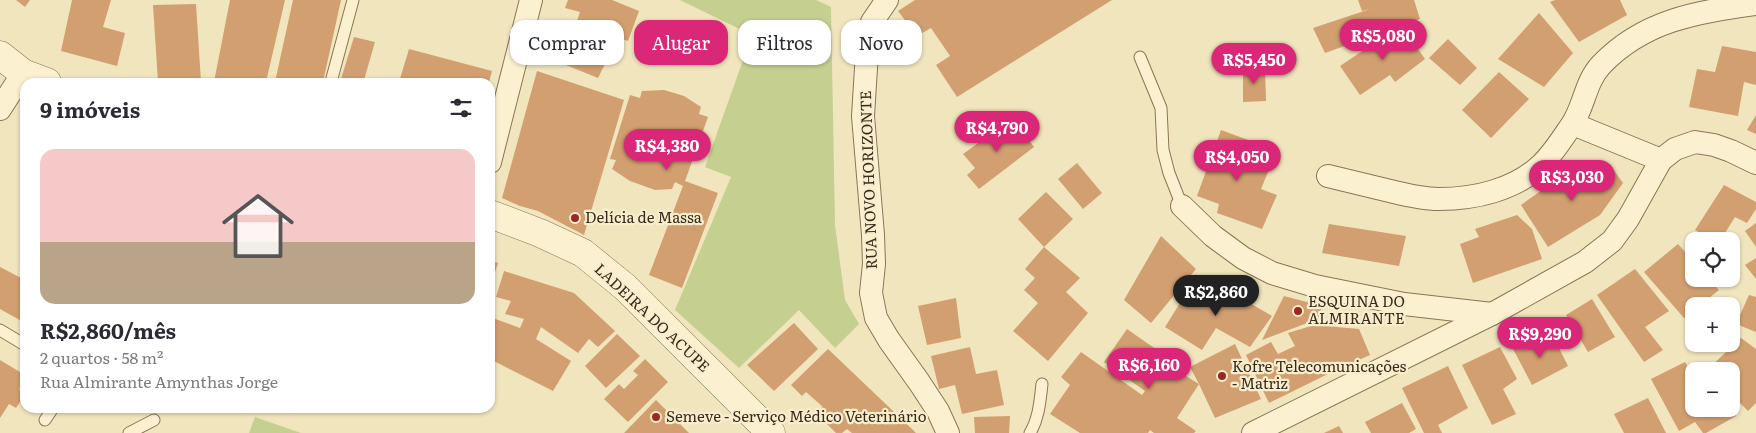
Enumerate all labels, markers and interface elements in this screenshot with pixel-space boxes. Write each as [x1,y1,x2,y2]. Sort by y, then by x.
pin: R$5,080 [1337,18,1429,61]
chip: Comprar [510,20,624,65]
chip: Alugar [634,20,728,65]
chip: Filtros [738,20,831,65]
chip: Novo [841,20,922,65]
text: R$5,080 [1351,23,1415,47]
pin: R$5,450 [1208,42,1300,85]
text: R$5,450 [1222,47,1286,71]
street label: RUA NOVO HORIZONTE [853,90,882,270]
text: 9 imóveis [40,93,140,124]
icon: filters [447,94,475,122]
pin: R$4,790 [951,110,1043,153]
text: R$4,790 [966,115,1028,139]
pin: R$4,380 [621,128,713,171]
text: R$4,380 [635,133,699,157]
pin: R$4,050 [1191,140,1283,182]
text: R$4,050 [1205,144,1269,168]
pin: R$3,030 [1526,160,1618,202]
text: R$3,030 [1540,164,1604,188]
icon: home [213,181,303,271]
place label: Delícia de Massa [585,205,703,228]
marker: Delícia de Massa [569,212,581,224]
map controls [1685,232,1740,417]
button: locate [1685,232,1740,287]
street label: LADEIRA DO ACUPE [590,257,716,377]
pin: R$2,860 [1170,274,1262,317]
text: R$2,860 [1184,279,1248,303]
place label: ESQUINA DO ALMIRANTE [1308,289,1405,329]
button: + [1685,297,1740,352]
marker: ESQUINA DO ALMIRANTE [1292,305,1304,317]
text: R$2,860/mês [40,314,176,345]
pin: R$9,290 [1494,316,1586,359]
text: R$9,290 [1508,321,1572,345]
text: 2 quartos · 58 m² [40,345,163,369]
pin: R$6,160 [1103,348,1195,390]
text: R$6,160 [1118,352,1180,376]
place label: Kofre Telecomunicações - Matriz [1232,354,1406,394]
button: − [1685,362,1740,417]
text: Rua Almirante Amynthas Jorge [40,369,278,393]
marker: Kofre Telecomunicações - Matriz [1216,370,1228,382]
place label: Semeve - Serviço Médico Veterinário [666,404,927,427]
marker: Semeve - Serviço Médico Veterinário [650,411,662,423]

